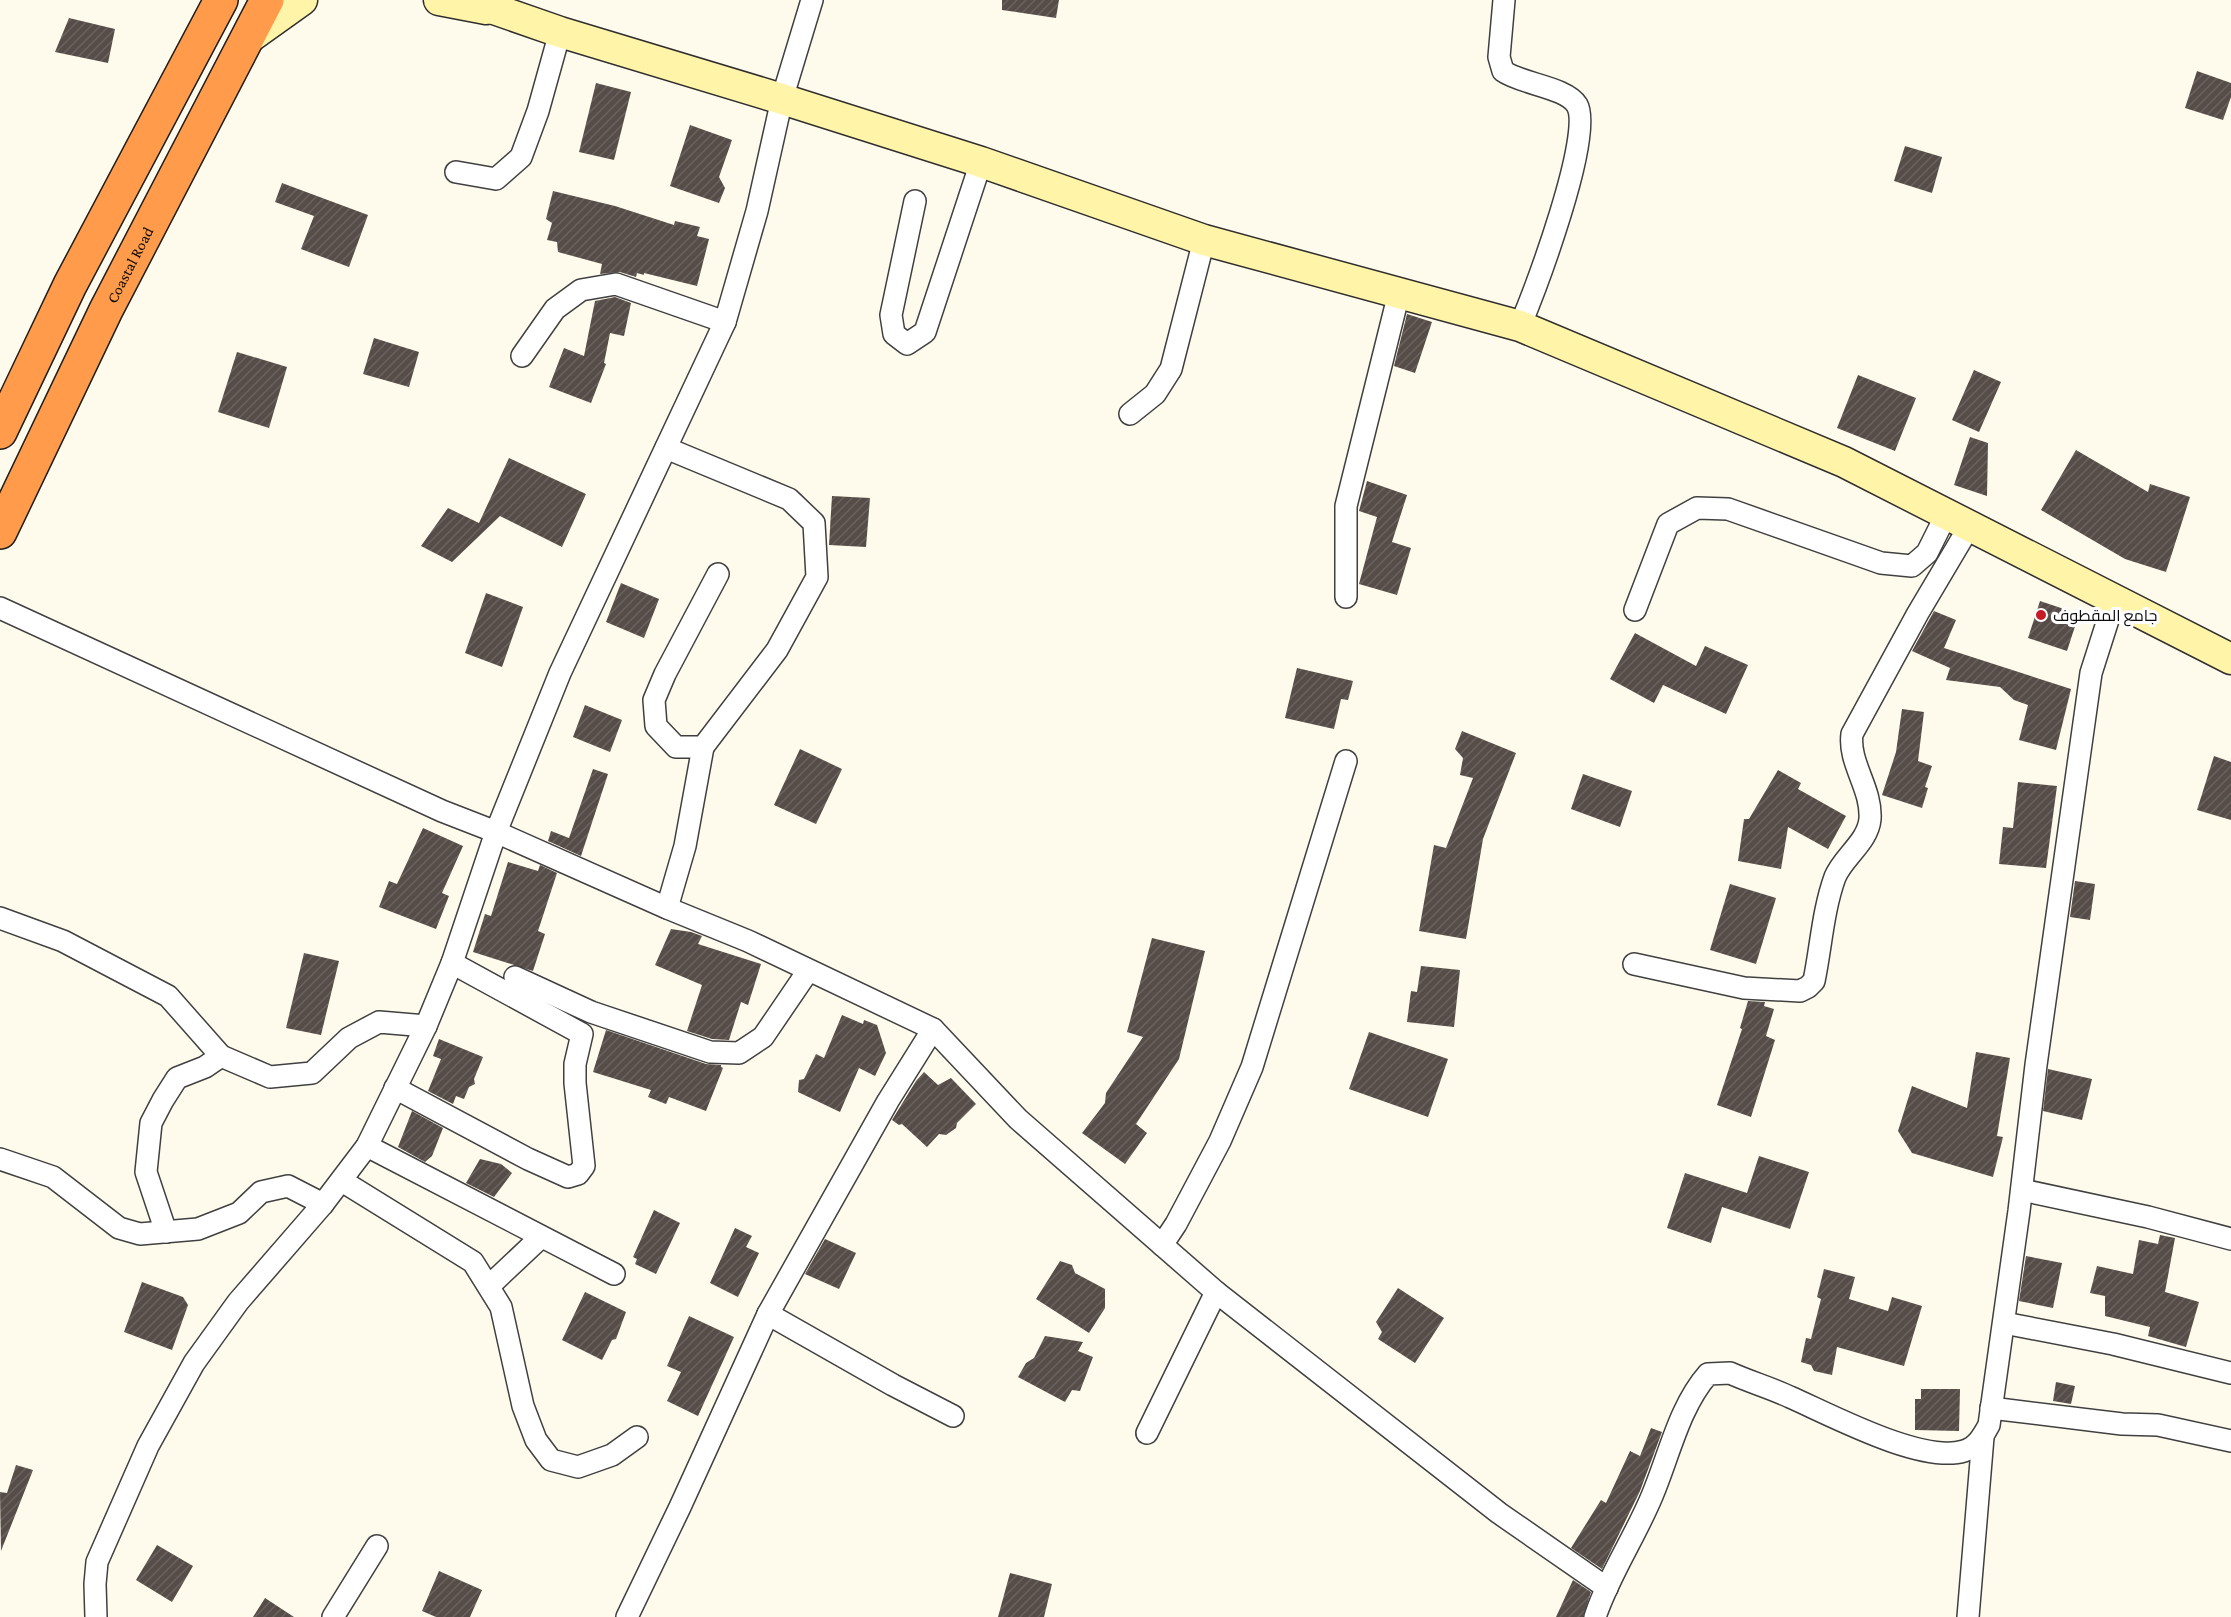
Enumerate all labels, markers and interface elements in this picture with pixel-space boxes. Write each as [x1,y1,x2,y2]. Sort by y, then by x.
street label: Coastal Road [103,224,157,306]
place label: جامع المقطوف [2053,607,2157,627]
marker: جامع المقطوف [2034,608,2048,622]

